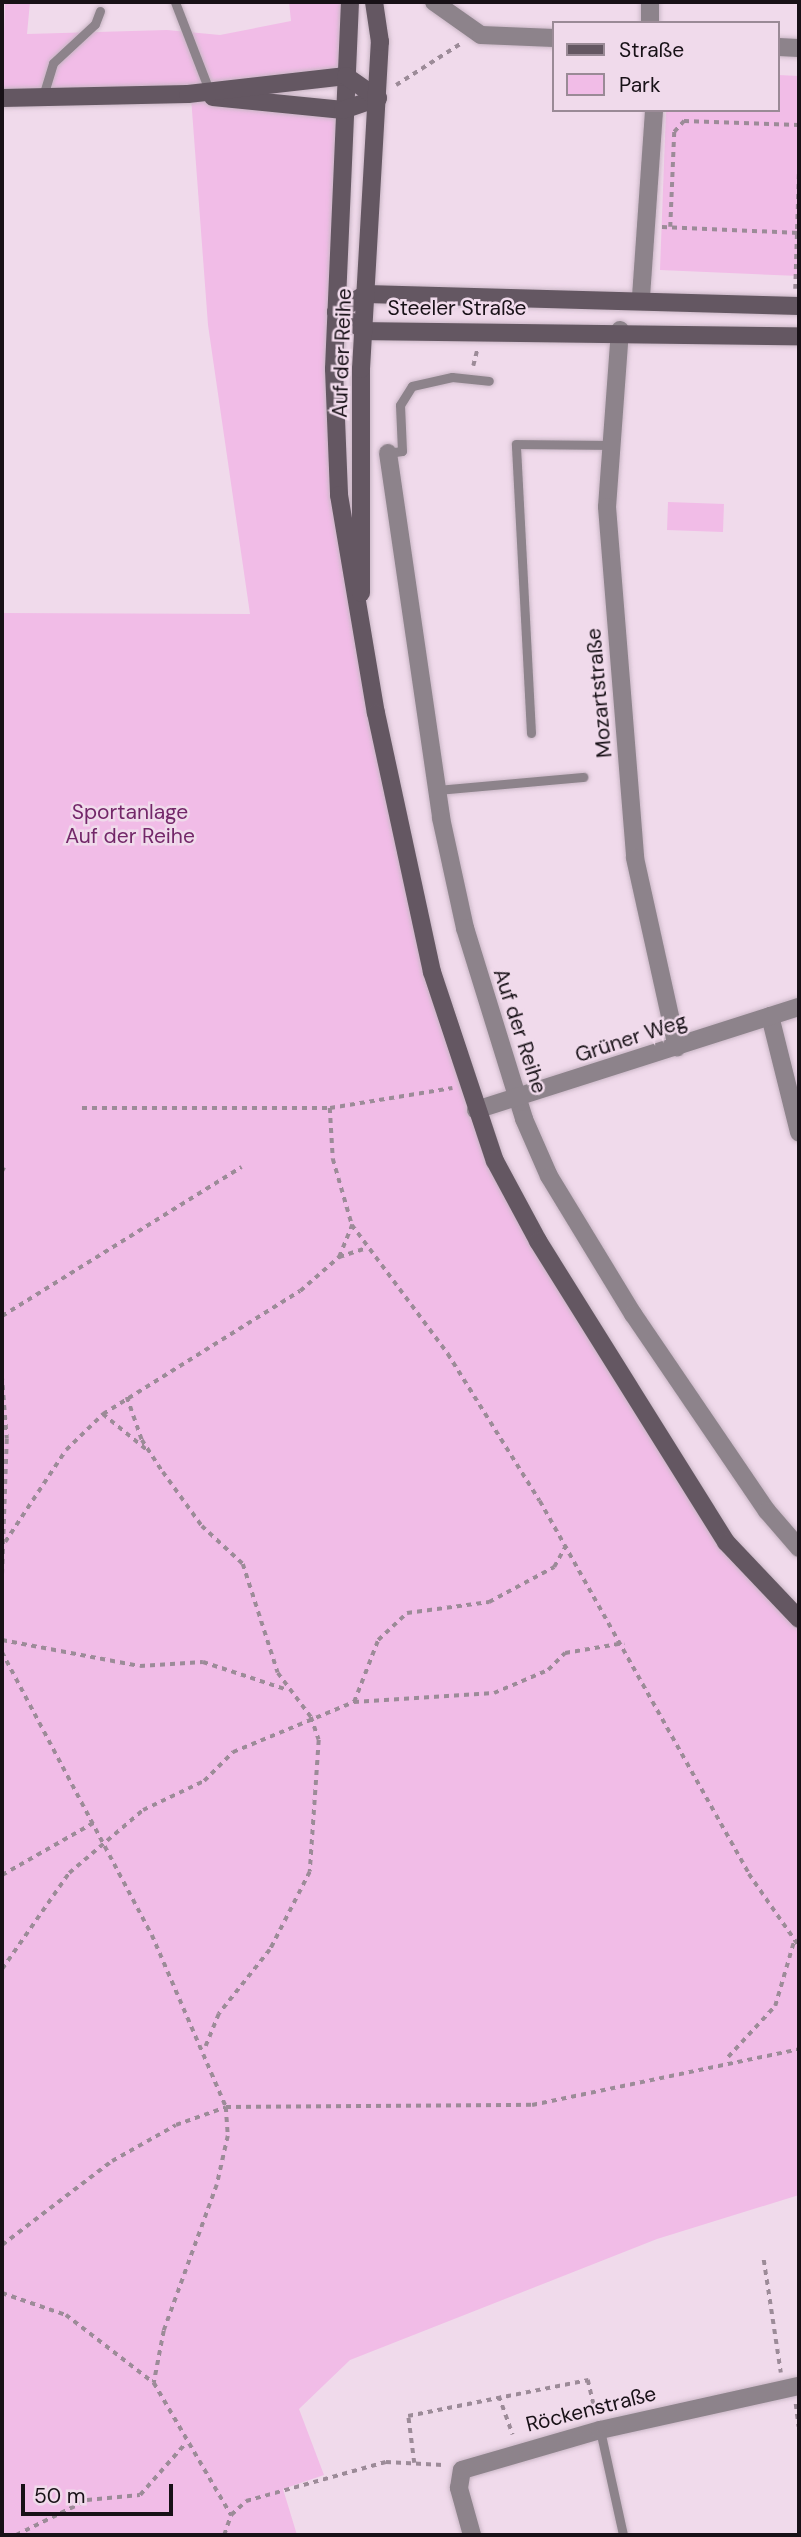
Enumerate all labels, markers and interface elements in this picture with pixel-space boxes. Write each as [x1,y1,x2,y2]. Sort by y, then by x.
legend [552,21,780,112]
text: Straße [619,36,684,64]
text: Park [619,71,660,99]
street label: Auf der Reihe [327,288,357,418]
street label: Steeler Straße [387,295,527,321]
street label: Mozartstraße [581,627,617,759]
park label: Sportanlage Auf der Reihe [65,799,195,849]
street label: Auf der Reihe [488,965,552,1097]
street label: Grüner Weg [572,1008,690,1068]
street label: Röckenstraße [523,2381,659,2437]
scale bar [24,2470,177,2514]
text: 50 m [34,2482,85,2510]

